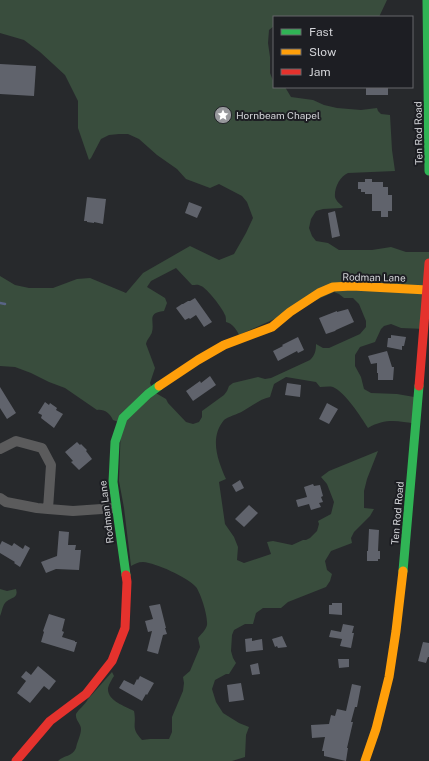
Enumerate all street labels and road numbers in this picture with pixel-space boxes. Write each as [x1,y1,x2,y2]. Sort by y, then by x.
street label: Ten Rod Road [411,101,425,165]
street label: Rodman Lane [342,270,406,284]
street label: Rodman Lane [96,480,116,544]
street label: Ten Rod Road [388,481,406,545]

